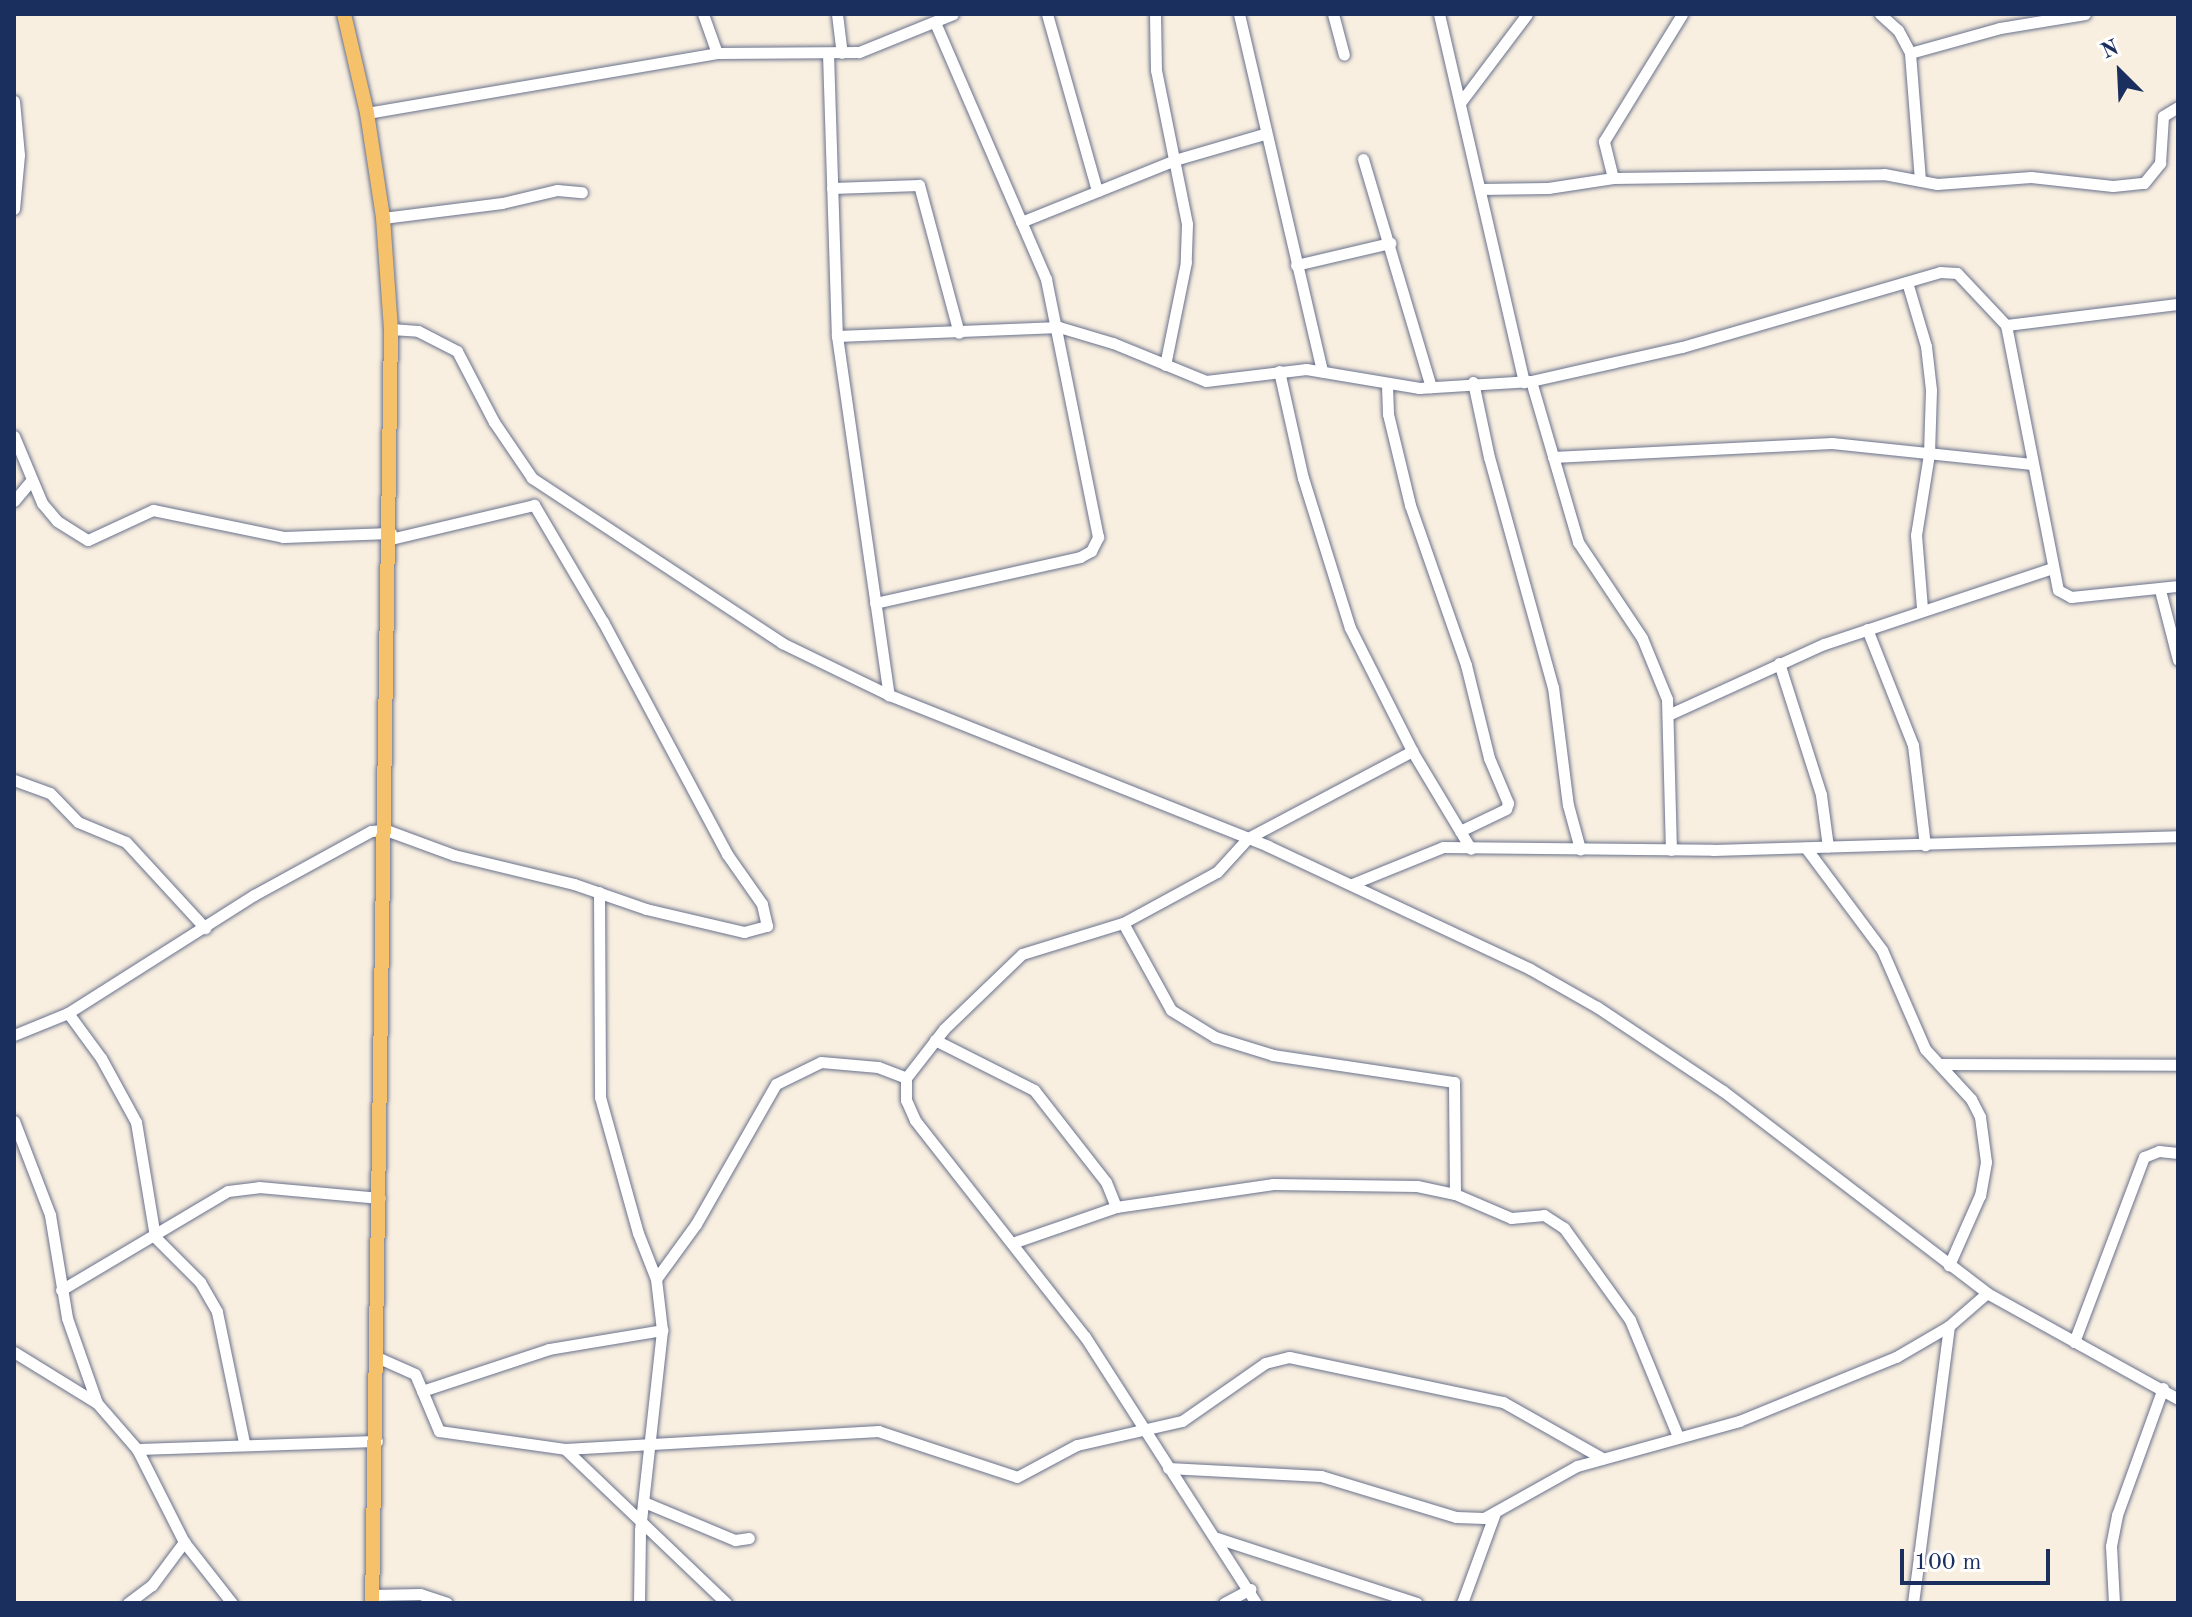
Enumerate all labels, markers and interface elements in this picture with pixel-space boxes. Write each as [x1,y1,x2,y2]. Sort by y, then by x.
north arrow [2080,32,2160,112]
text: N [2098,37,2122,64]
scale bar [1904,1533,2054,1583]
text: 100 m [1914,1551,1982,1575]

